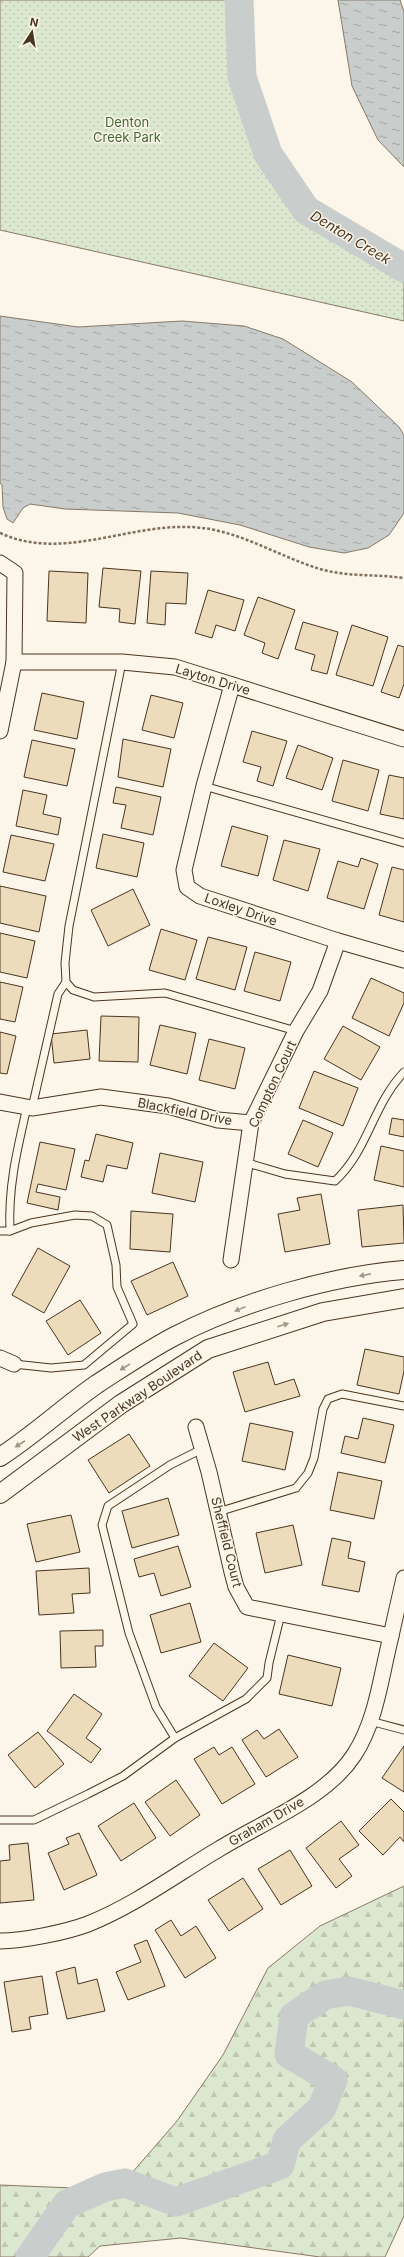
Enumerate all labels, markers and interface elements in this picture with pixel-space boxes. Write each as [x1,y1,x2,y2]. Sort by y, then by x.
north arrow [12,12,52,52]
text: N [29,14,40,30]
park label: Denton Creek Park [93,114,161,145]
water label: Denton Creek [308,206,394,268]
street label: Layton Drive [174,660,252,698]
street label: Loxley Drive [203,889,279,929]
street label: Compton Court [245,1038,299,1130]
street label: Blackfield Drive [136,1094,234,1128]
one-way arrow [359,1272,371,1278]
one-way arrow [234,1306,246,1312]
one-way arrow [278,1322,290,1328]
street label: West Parkway Boulevard [69,1347,205,1445]
one-way arrow [119,1364,130,1371]
one-way arrow [15,1440,25,1448]
street label: Sheffield Court [208,1495,246,1589]
street label: Graham Drive [226,1793,306,1849]

